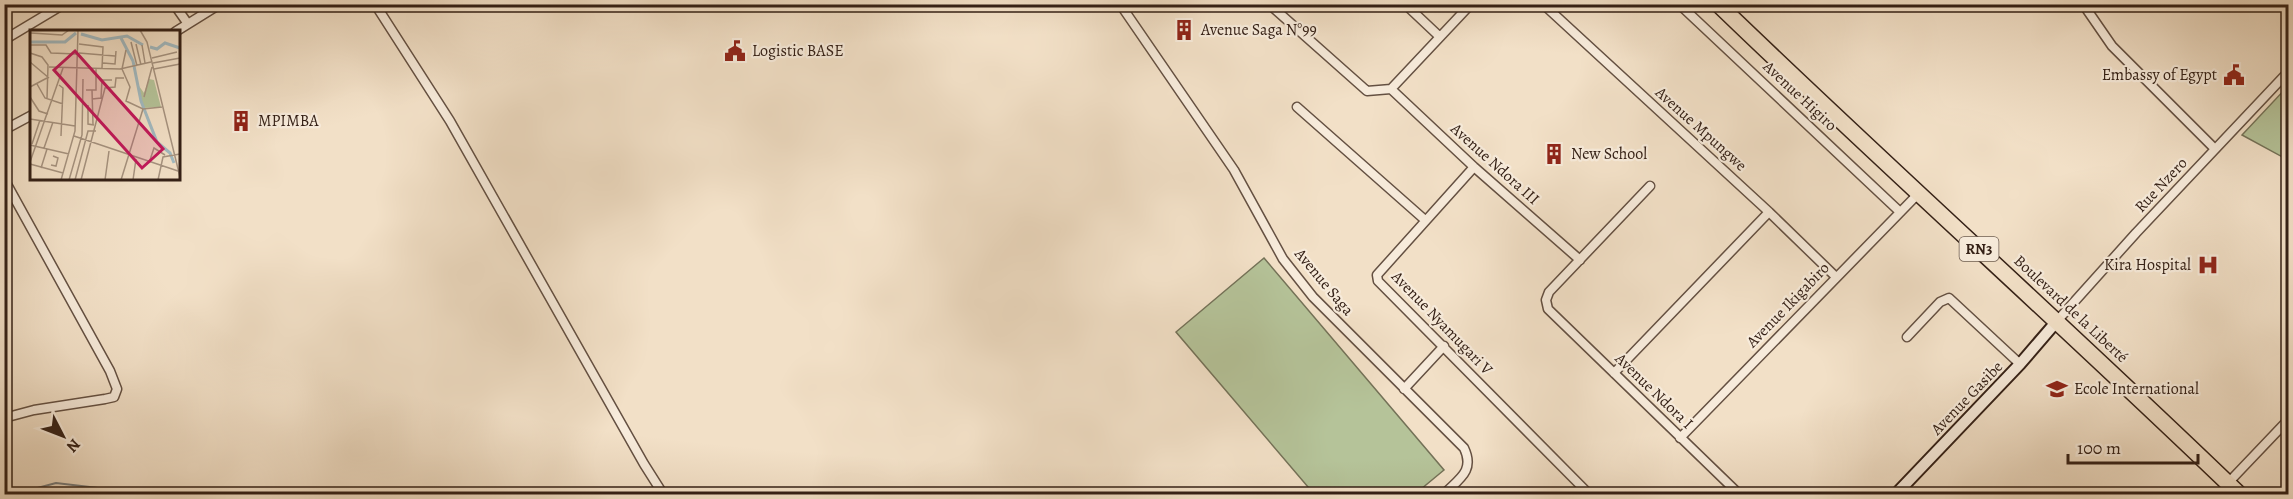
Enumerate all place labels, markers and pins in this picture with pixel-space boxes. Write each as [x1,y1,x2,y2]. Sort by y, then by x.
building icon: Avenue Saga N°99 [1172,18,1196,42]
place label: Avenue Saga N°99 [1200,19,1317,41]
public building icon: Logistic BASE [723,39,747,63]
place label: Logistic BASE [752,40,844,62]
public building icon: Embassy of Egypt [2222,63,2246,87]
place label: Embassy of Egypt [2102,64,2217,86]
building icon: MPIMBA [229,109,253,133]
place label: MPIMBA [258,110,319,132]
building icon: New School [1542,142,1566,166]
place label: New School [1571,143,1647,165]
hospital icon: Kira Hospital [2196,253,2220,277]
place label: Kira Hospital [2104,254,2191,276]
school or university icon: Ecole International [2045,377,2069,401]
place label: Ecole International [2074,378,2199,400]

